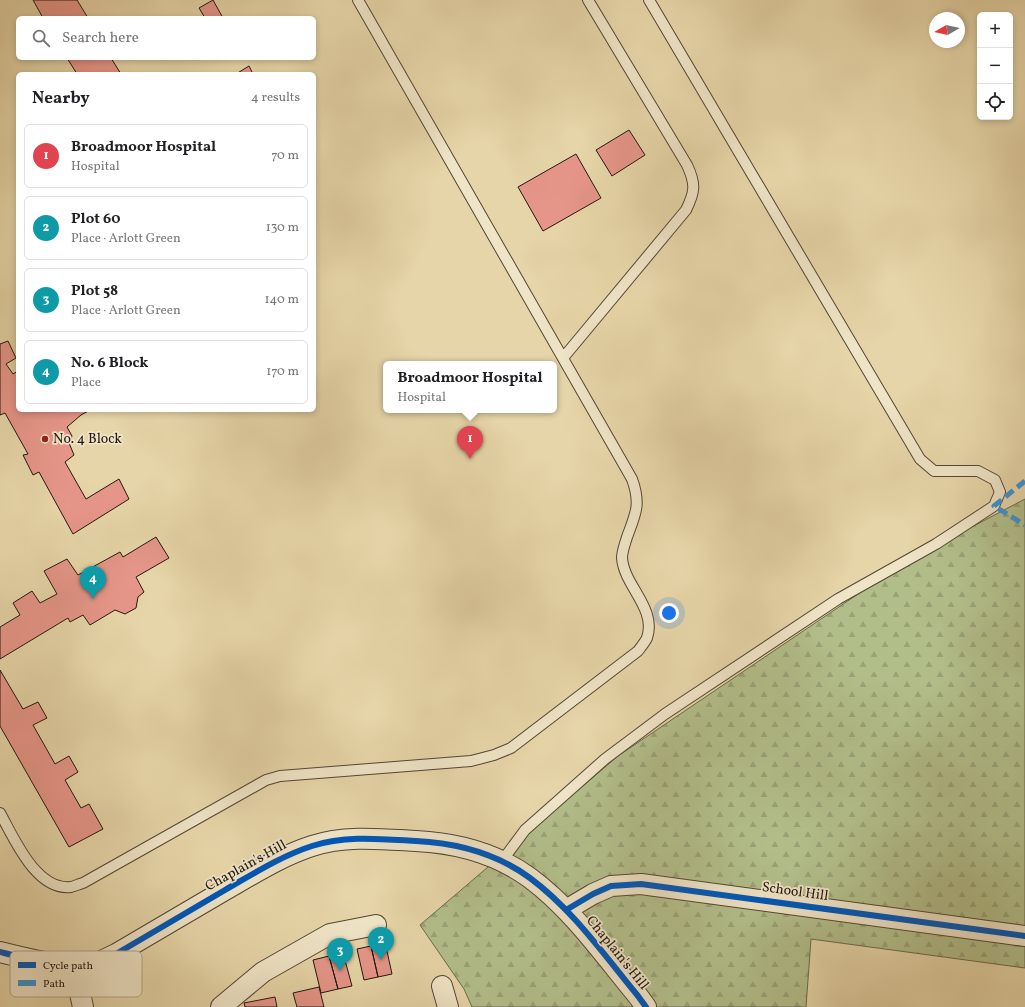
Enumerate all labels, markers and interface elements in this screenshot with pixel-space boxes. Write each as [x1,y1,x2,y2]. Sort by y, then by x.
north arrow [929,12,965,48]
map controls [977,12,1013,120]
button: + [977,12,1013,48]
search box [16,16,316,60]
icon: search [30,27,52,49]
text: Search here [62,28,139,49]
button: − [977,48,1013,84]
button: locate [977,84,1013,120]
text: Nearby [32,87,90,110]
text: 4 results [251,89,300,107]
text: Broadmoor Hospital [71,137,216,158]
text: 1 [43,147,49,165]
text: 70 m [271,147,299,165]
text: Hospital [71,158,120,176]
text: Plot 60 [71,209,120,230]
text: 2 [43,219,49,237]
text: 130 m [266,219,299,237]
text: Place · Arlott Green [71,230,181,248]
text: Plot 58 [71,281,118,302]
text: 3 [43,291,49,309]
text: 140 m [265,291,299,309]
text: Place · Arlott Green [71,302,181,320]
text: No. 6 Block [71,353,148,374]
popup [383,361,557,413]
text: 4 [42,363,50,381]
text: 170 m [266,363,299,381]
text: Broadmoor Hospital [397,368,543,389]
text: Place [71,374,101,392]
text: Hospital [397,389,446,407]
pin: 1 [457,426,483,459]
place label: No. 4 Block [53,430,122,449]
marker: No. 4 Block [40,434,50,444]
pin: 4 [80,566,106,599]
your location [659,603,679,623]
street label: Chaplain's Hill [202,836,290,896]
street label: School Hill [761,878,829,906]
street label: Chaplain's Hill [581,912,653,994]
pin: 2 [368,927,394,960]
pin: 3 [327,938,353,971]
legend [10,951,142,997]
text: Cycle path [43,959,93,974]
text: Path [43,977,66,992]

